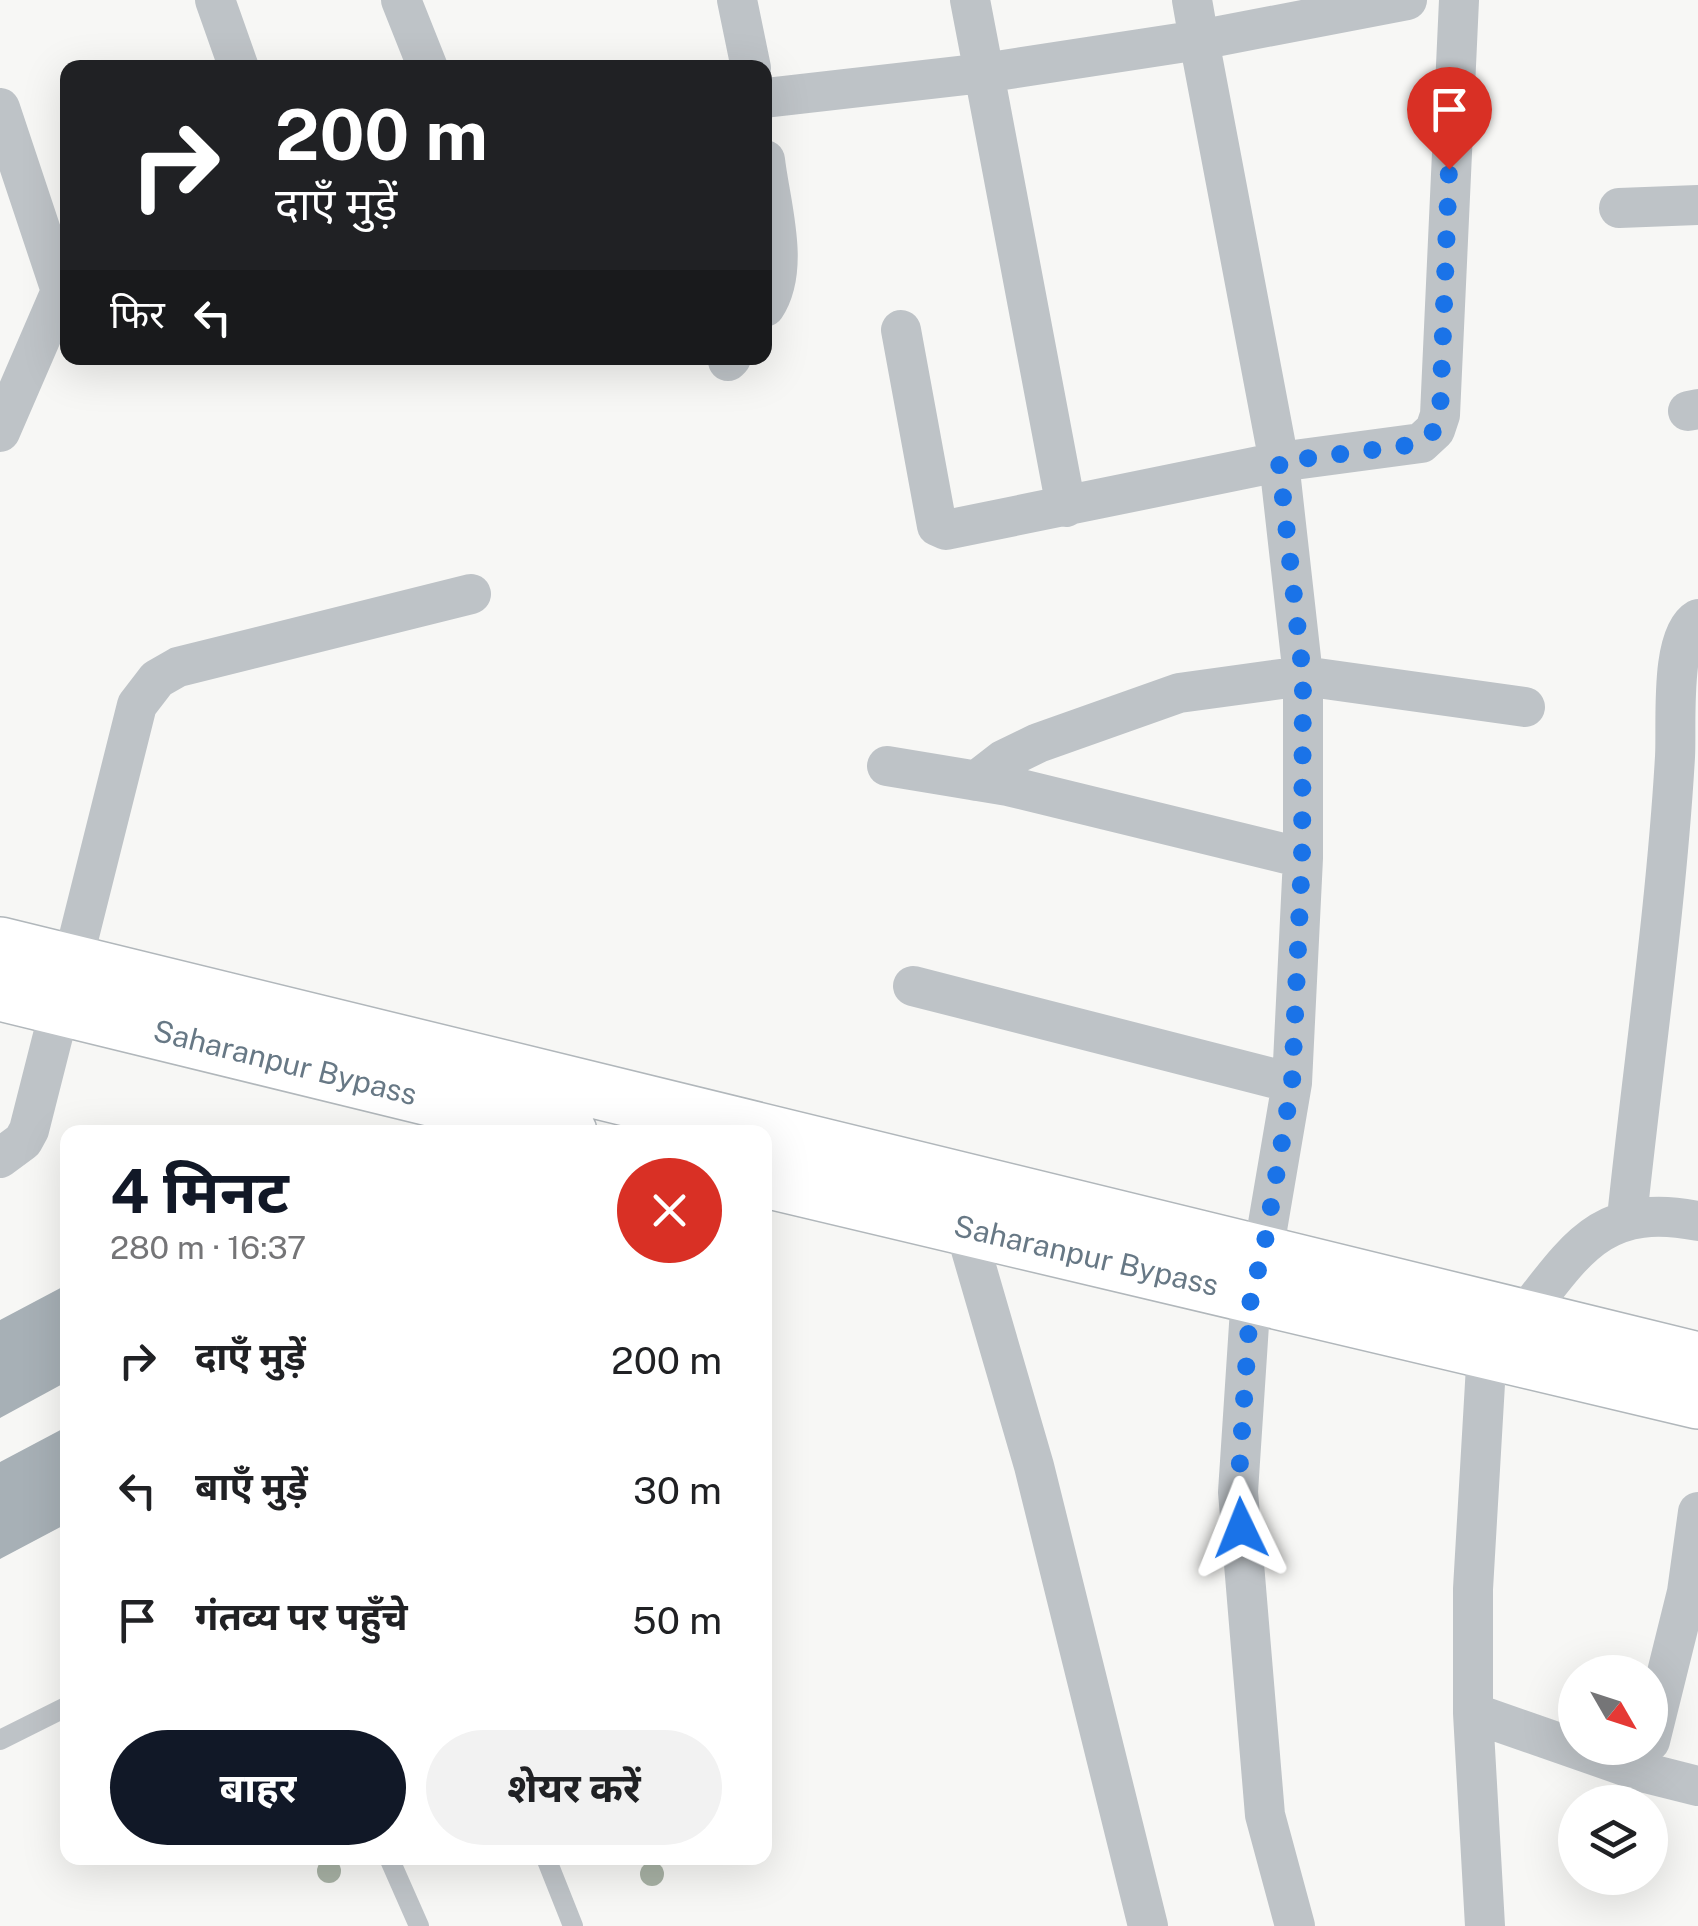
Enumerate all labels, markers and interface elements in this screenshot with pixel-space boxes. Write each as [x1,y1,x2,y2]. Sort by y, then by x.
pin [1407,67,1492,170]
icon: arrive [1422,82,1477,137]
text: 200 m [275,93,488,176]
icon: right [110,100,240,230]
text: दाएँ मुड़ें [275,177,397,230]
icon: left [185,290,240,345]
text: फिर [110,292,165,337]
street label: Saharanpur Bypass [150,1012,421,1112]
text: 4 मिनट [110,1156,289,1227]
button: close [617,1158,722,1263]
street label: Saharanpur Bypass [950,1207,1222,1303]
text: 280 m · 16:37 [110,1229,306,1266]
icon: right [110,1333,165,1388]
text: दाएँ मुड़ें [195,1334,306,1379]
text: 200 m [611,1338,722,1383]
icon: left [110,1463,165,1518]
text: बाएँ मुड़ें [195,1464,308,1509]
text: 30 m [633,1468,722,1513]
position arrow [1189,1476,1293,1580]
icon: arrive [110,1593,165,1648]
text: गंतव्य पर पहुँचे [195,1594,408,1639]
text: 50 m [632,1598,722,1643]
north arrow [1558,1655,1668,1765]
map controls [1558,1655,1668,1895]
button: बाहर [110,1730,406,1845]
button: शेयर करें [426,1730,722,1845]
button: layers [1558,1785,1668,1895]

